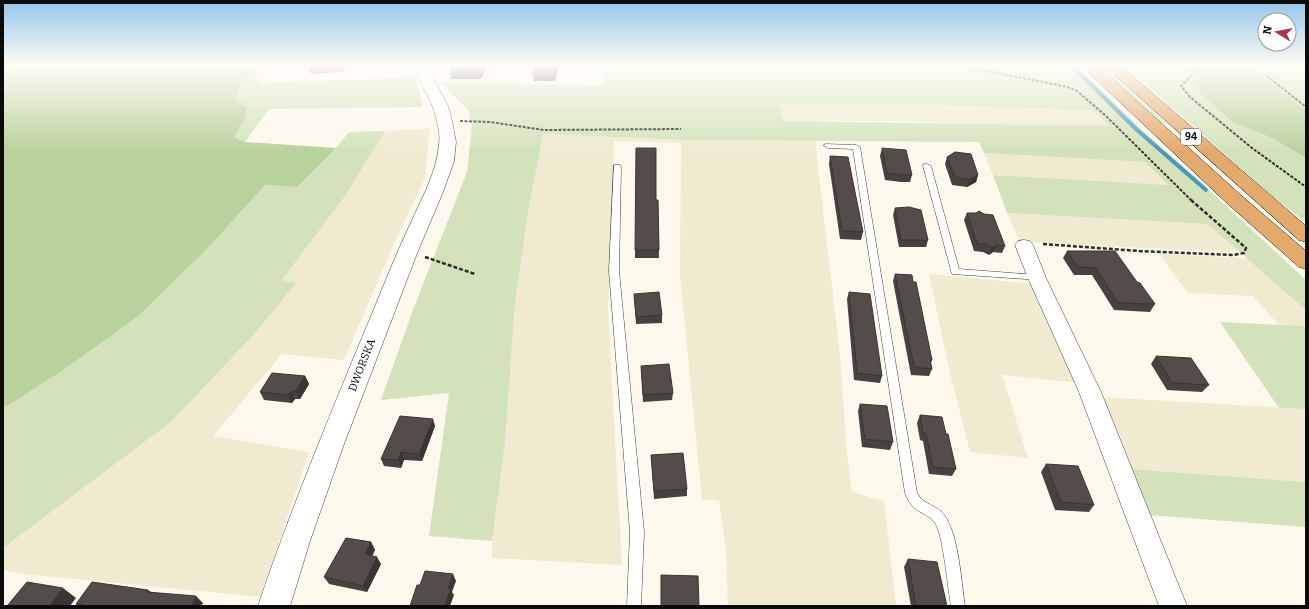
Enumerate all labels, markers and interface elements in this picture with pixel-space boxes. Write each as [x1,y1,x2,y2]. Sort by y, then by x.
north arrow [1257,12,1297,52]
text: N [1260,24,1275,36]
road number: 94 [1181,129,1201,145]
street label: DWORSKA [346,337,378,393]

